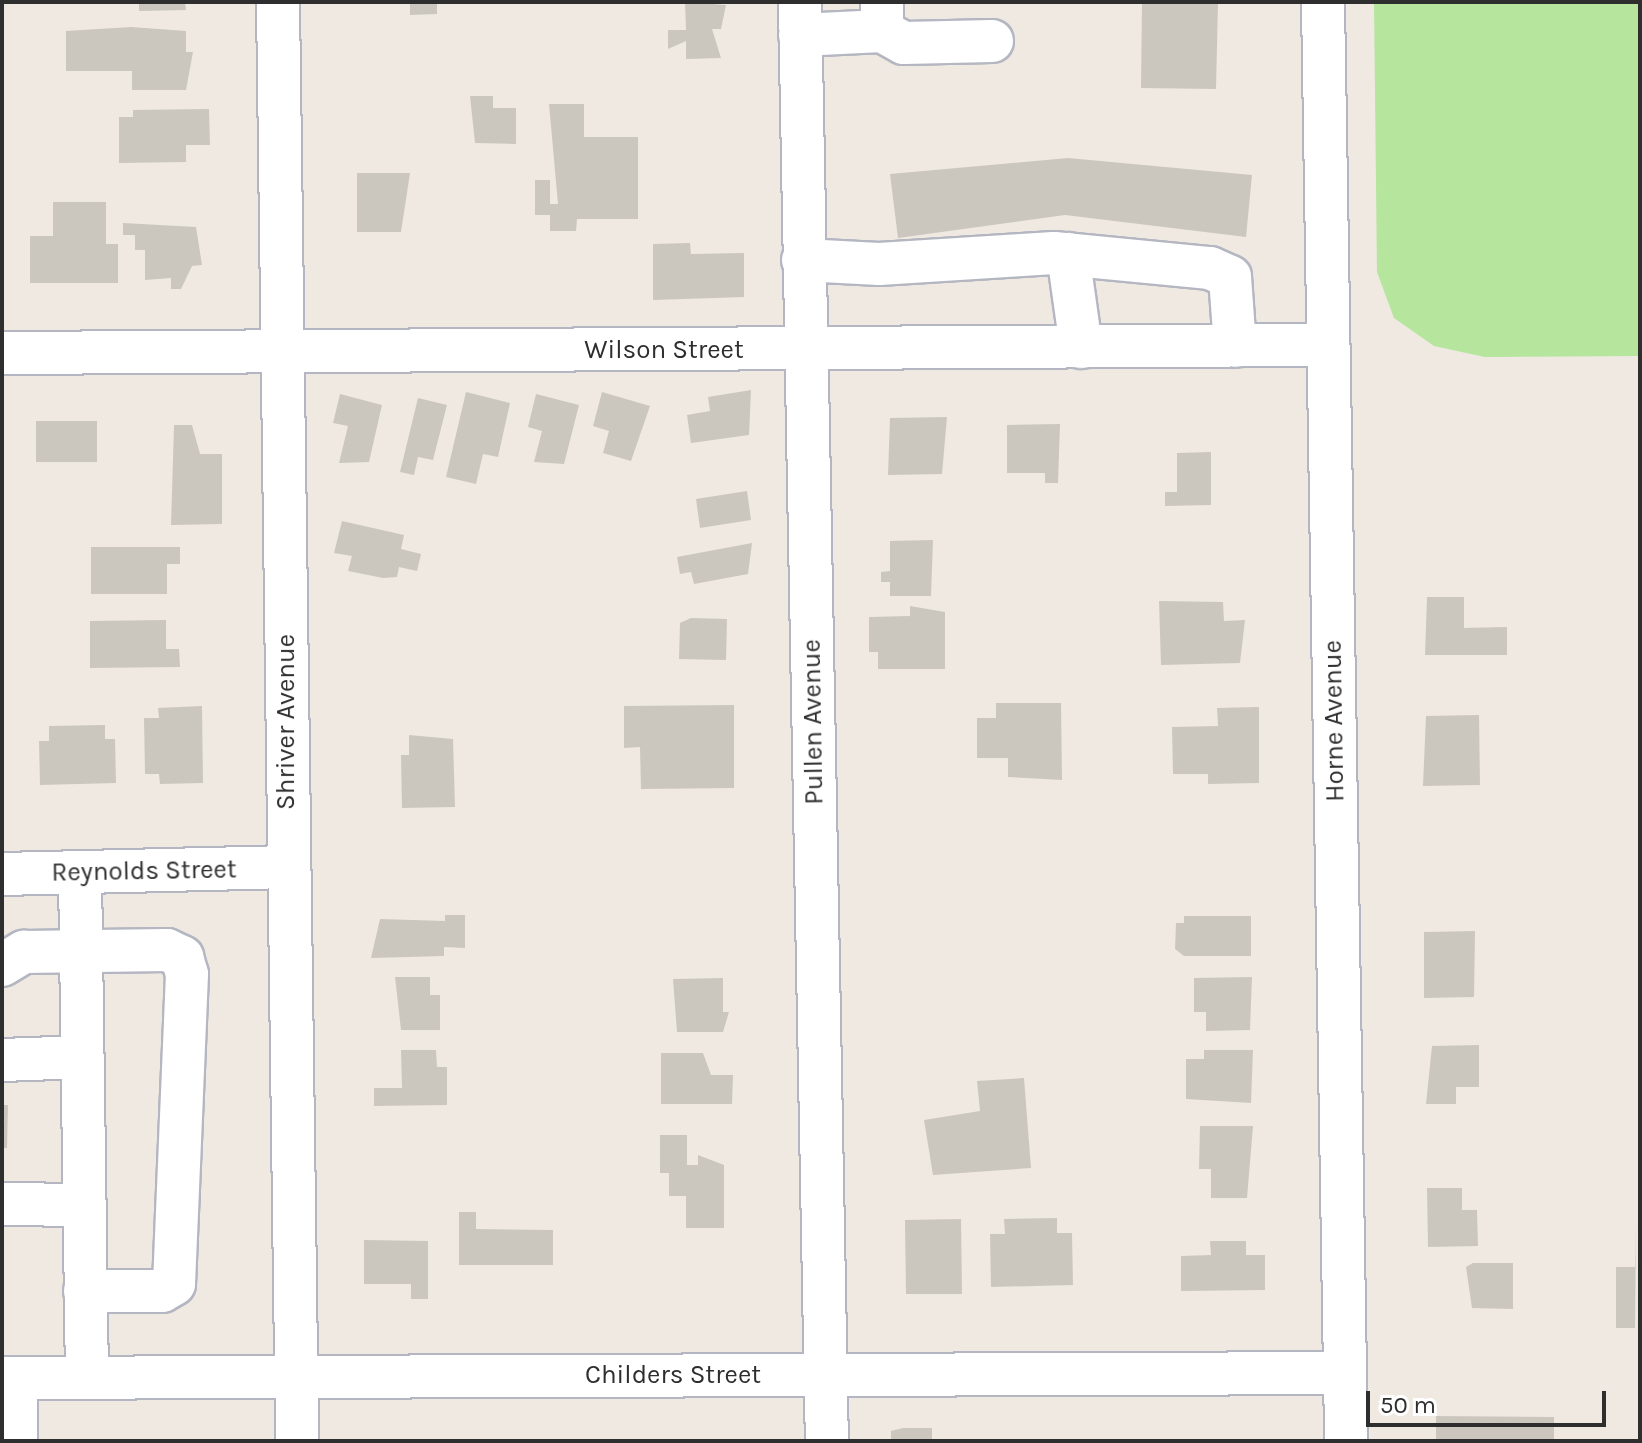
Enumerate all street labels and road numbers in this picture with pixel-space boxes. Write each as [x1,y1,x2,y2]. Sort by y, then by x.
street label: Wilson Street [584,334,744,366]
street label: Shriver Avenue [270,634,302,810]
street label: Pullen Avenue [796,639,830,805]
street label: Horne Avenue [1317,640,1351,802]
street label: Reynolds Street [51,854,237,888]
street label: Childers Street [585,1359,761,1391]

